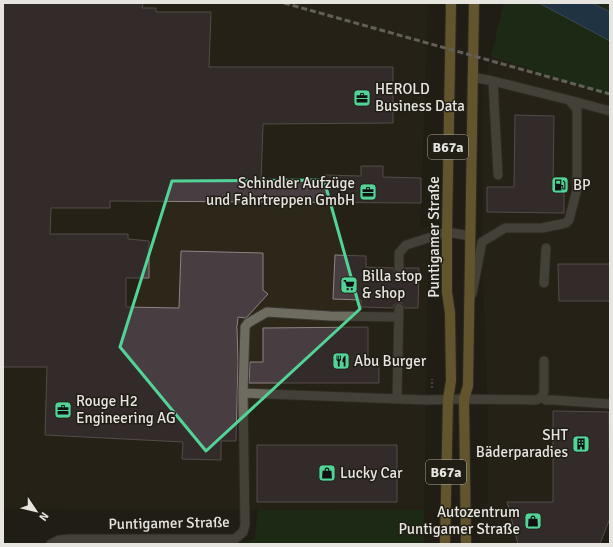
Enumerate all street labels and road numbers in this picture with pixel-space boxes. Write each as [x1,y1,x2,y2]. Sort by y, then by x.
road number: B67a [428,135,468,159]
street label: Puntigamer Straße [425,176,443,298]
road number: B67a [426,460,466,484]
street label: Puntigamer Straße [108,513,230,533]

